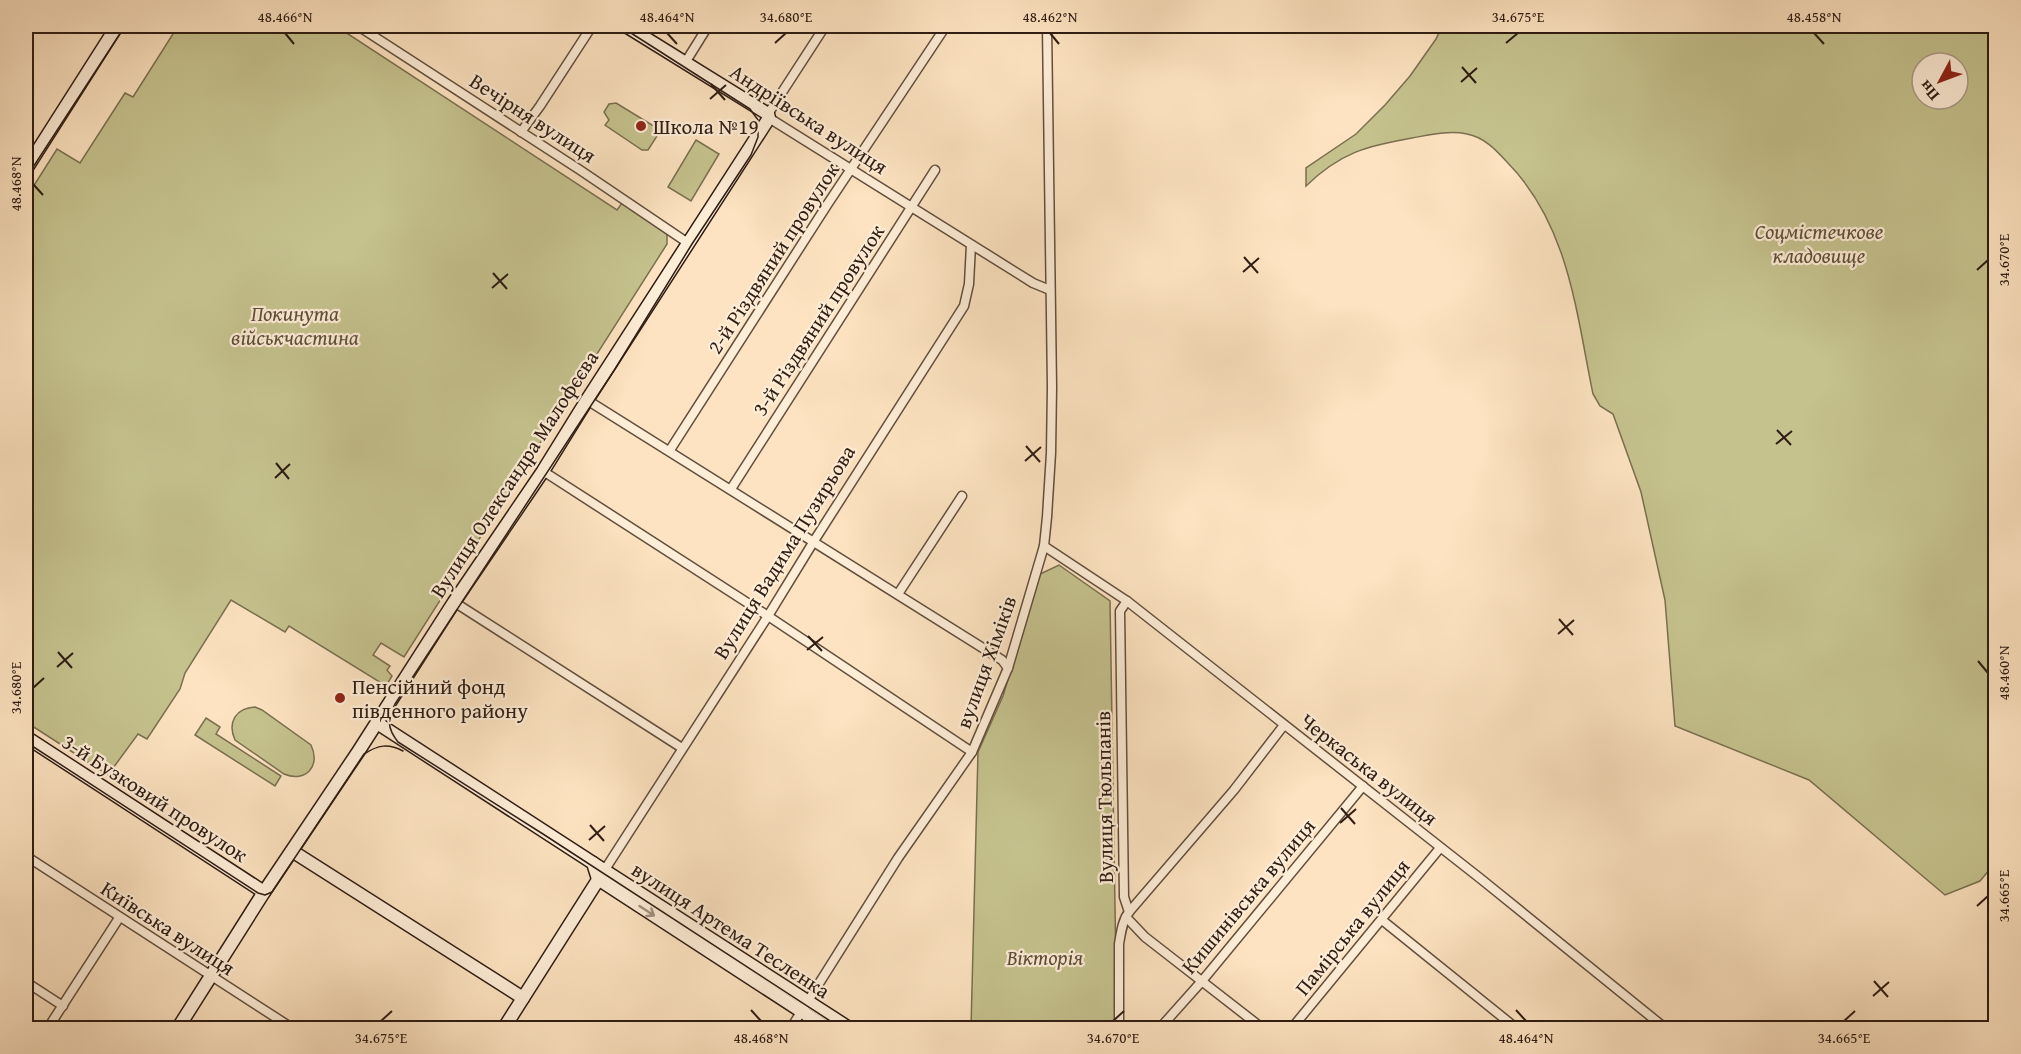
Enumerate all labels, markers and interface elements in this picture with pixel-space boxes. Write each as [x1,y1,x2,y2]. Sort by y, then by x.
text: 48.466°N [258,6,313,27]
text: 48.464°N [640,6,695,27]
text: 34.680°E [760,6,813,27]
text: 48.462°N [1023,6,1078,27]
text: 34.675°E [1492,6,1545,27]
text: 48.458°N [1787,6,1842,27]
north arrow [1910,51,1970,111]
street label: Андріївська вулиця [724,56,894,182]
street label: Вечірня вулиця [464,65,603,171]
text: Пн [1913,75,1944,106]
place label: Школа №19 [653,111,759,142]
marker: Школа №19 [634,119,648,133]
text: 48.468°N [5,156,26,211]
street label: 2-й Різдвяний провулок [699,156,847,360]
park label: Соцмістечкове кладовище [1755,216,1883,271]
street label: 3-й Різдвяний провулок [744,218,892,422]
text: 34.670°E [1993,233,2014,286]
park label: Покинута військчастина [231,298,359,353]
street label: Вулиця Олександра Малофєєва [422,344,606,604]
street label: Вулиця Вадима Пузирьова [705,439,863,665]
street label: вулиця Хіміків [948,591,1024,733]
text: 48.460°N [1993,645,2014,700]
text: 34.680°E [5,661,26,714]
place label: Пенсійний фонд південного району [352,671,528,726]
marker: Пенсійний фонд південного району [333,691,347,705]
street label: Черкаська вулиця [1293,705,1445,833]
street label: Вулиця Тюльпанів [1087,711,1121,883]
street label: 3-й Бузковий провулок [56,726,254,870]
street label: Кишинівська вулиця [1174,811,1323,980]
street label: Памірська вулиця [1287,852,1417,1002]
street label: вулиця Артема Тесленка [626,854,836,1006]
text: 34.665°E [1993,869,2014,922]
street label: Київська вулиця [95,873,241,983]
one-way arrow [638,906,655,918]
park label: Вікторія [1006,942,1083,973]
text: 34.675°E [355,1027,408,1048]
text: 48.468°N [734,1027,789,1048]
text: 34.670°E [1087,1027,1140,1048]
text: 48.464°N [1499,1027,1554,1048]
text: 34.665°E [1818,1027,1871,1048]

